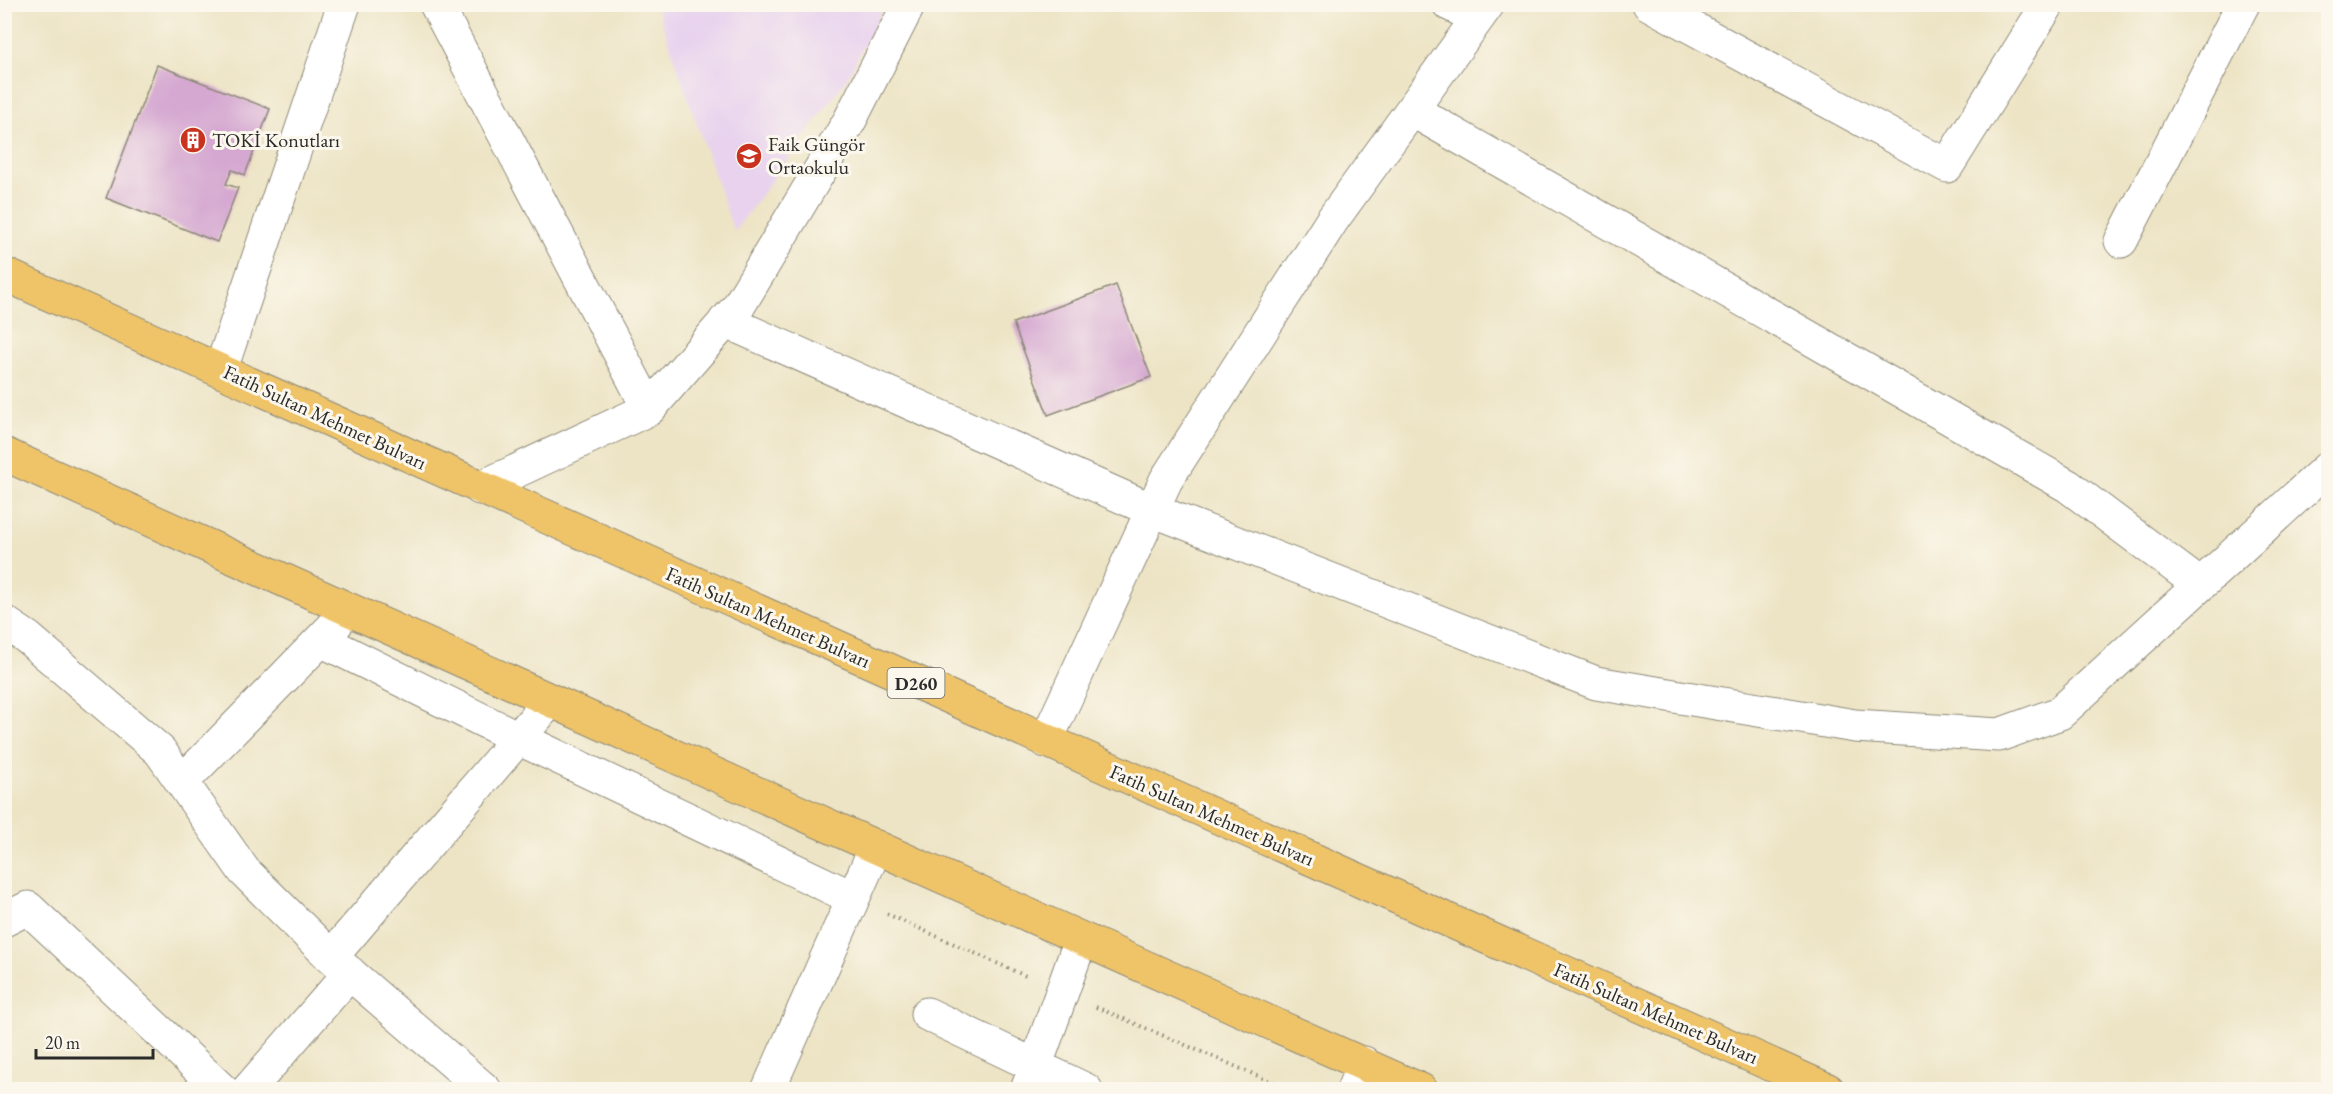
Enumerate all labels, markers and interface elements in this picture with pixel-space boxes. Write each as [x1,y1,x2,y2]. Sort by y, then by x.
building icon: TOKİ Konutları [178,125,208,155]
place label: TOKİ Konutları [212,127,340,153]
place label: Faik Güngör Ortaokulu [768,131,865,180]
school or university icon: Faik Güngör Ortaokulu [734,141,764,171]
street label: Fatih Sultan Mehmet Bulvarı [219,359,431,476]
street label: Fatih Sultan Mehmet Bulvarı [662,560,874,674]
road number: D260 [888,668,944,698]
street label: Fatih Sultan Mehmet Bulvarı [1106,758,1318,872]
street label: Fatih Sultan Mehmet Bulvarı [1550,956,1762,1070]
scale bar [36,1022,153,1060]
text: 20 m [45,1031,80,1054]

